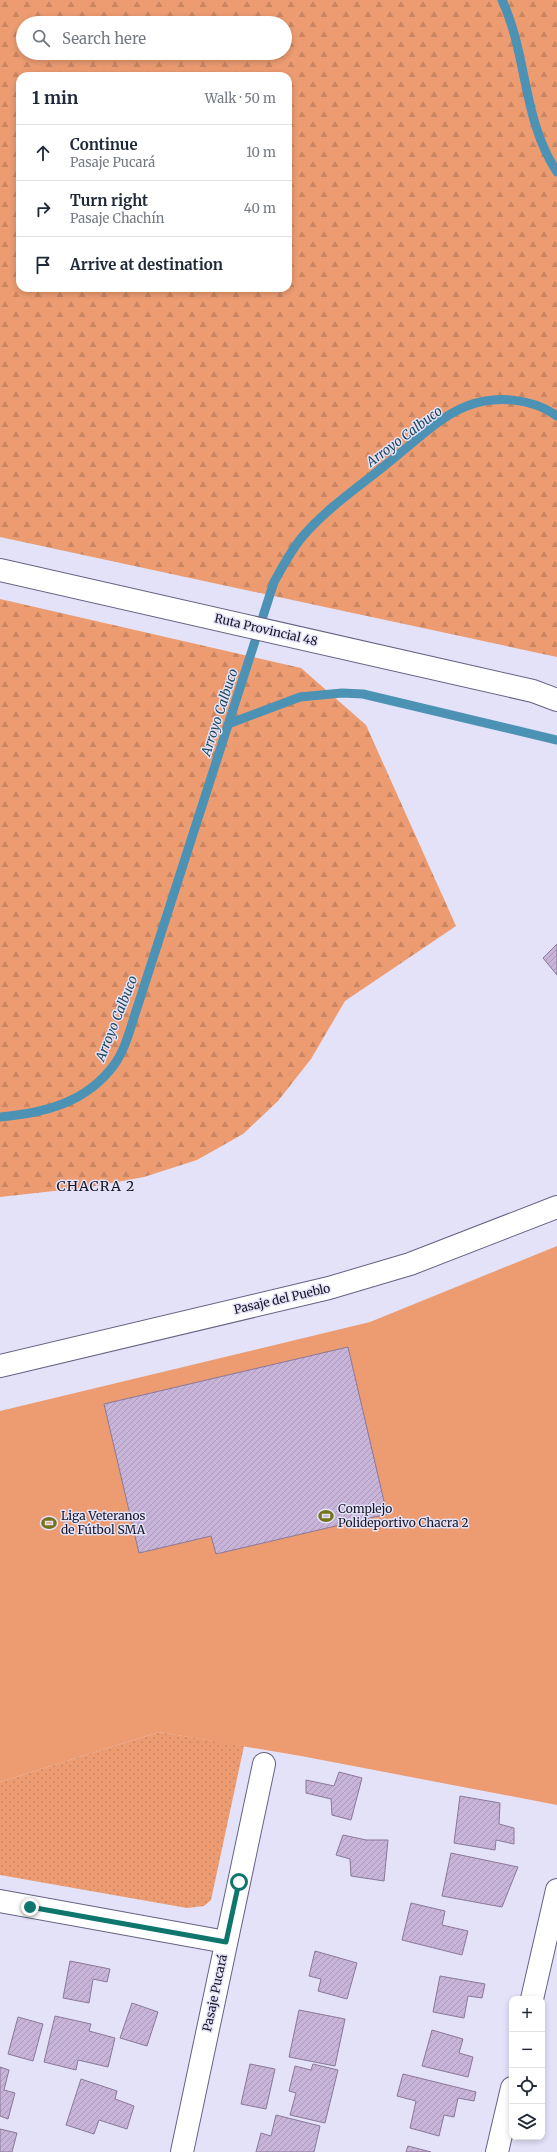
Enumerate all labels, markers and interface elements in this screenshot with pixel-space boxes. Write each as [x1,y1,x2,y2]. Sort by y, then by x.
search box [16,16,292,60]
icon: search [30,27,52,49]
text: Search here [62,29,146,48]
text: 1 min [32,87,78,109]
text: Walk · 50 m [205,90,276,107]
text: Continue [70,135,138,154]
icon: ahead [32,142,54,164]
text: 10 m [246,144,276,161]
text: Pasaje Pucará [70,154,155,171]
text: Turn right [70,191,148,210]
icon: right [32,198,54,220]
text: 40 m [244,200,276,217]
text: Pasaje Chachín [70,210,164,227]
icon: arrive [32,254,54,276]
text: Arrive at destination [70,255,223,274]
water label: Arroyo Calbuco [362,402,446,471]
street label: Ruta Provincial 48 [213,610,319,649]
water label: Arroyo Calbuco [197,666,242,759]
water label: Arroyo Calbuco [91,973,141,1064]
district label: CHACRA 2 [57,1177,135,1195]
street label: Pasaje del Pueblo [232,1280,332,1317]
place label: Complejo Polideportivo Chacra 2 [338,1501,469,1530]
sports icon: Complejo Polideportivo Chacra 2 [317,1507,335,1525]
place label: Liga Veteranos de Fútbol SMA [61,1508,146,1537]
sports icon: Liga Veteranos de Fútbol SMA [40,1514,58,1532]
route start [230,1873,248,1891]
route end [21,1898,39,1916]
street label: Pasaje Pucará [199,1952,230,2033]
map controls [509,1996,545,2140]
button: + [509,1996,545,2032]
button: − [509,2032,545,2068]
button: locate [509,2068,545,2104]
button: layers [509,2104,545,2140]

